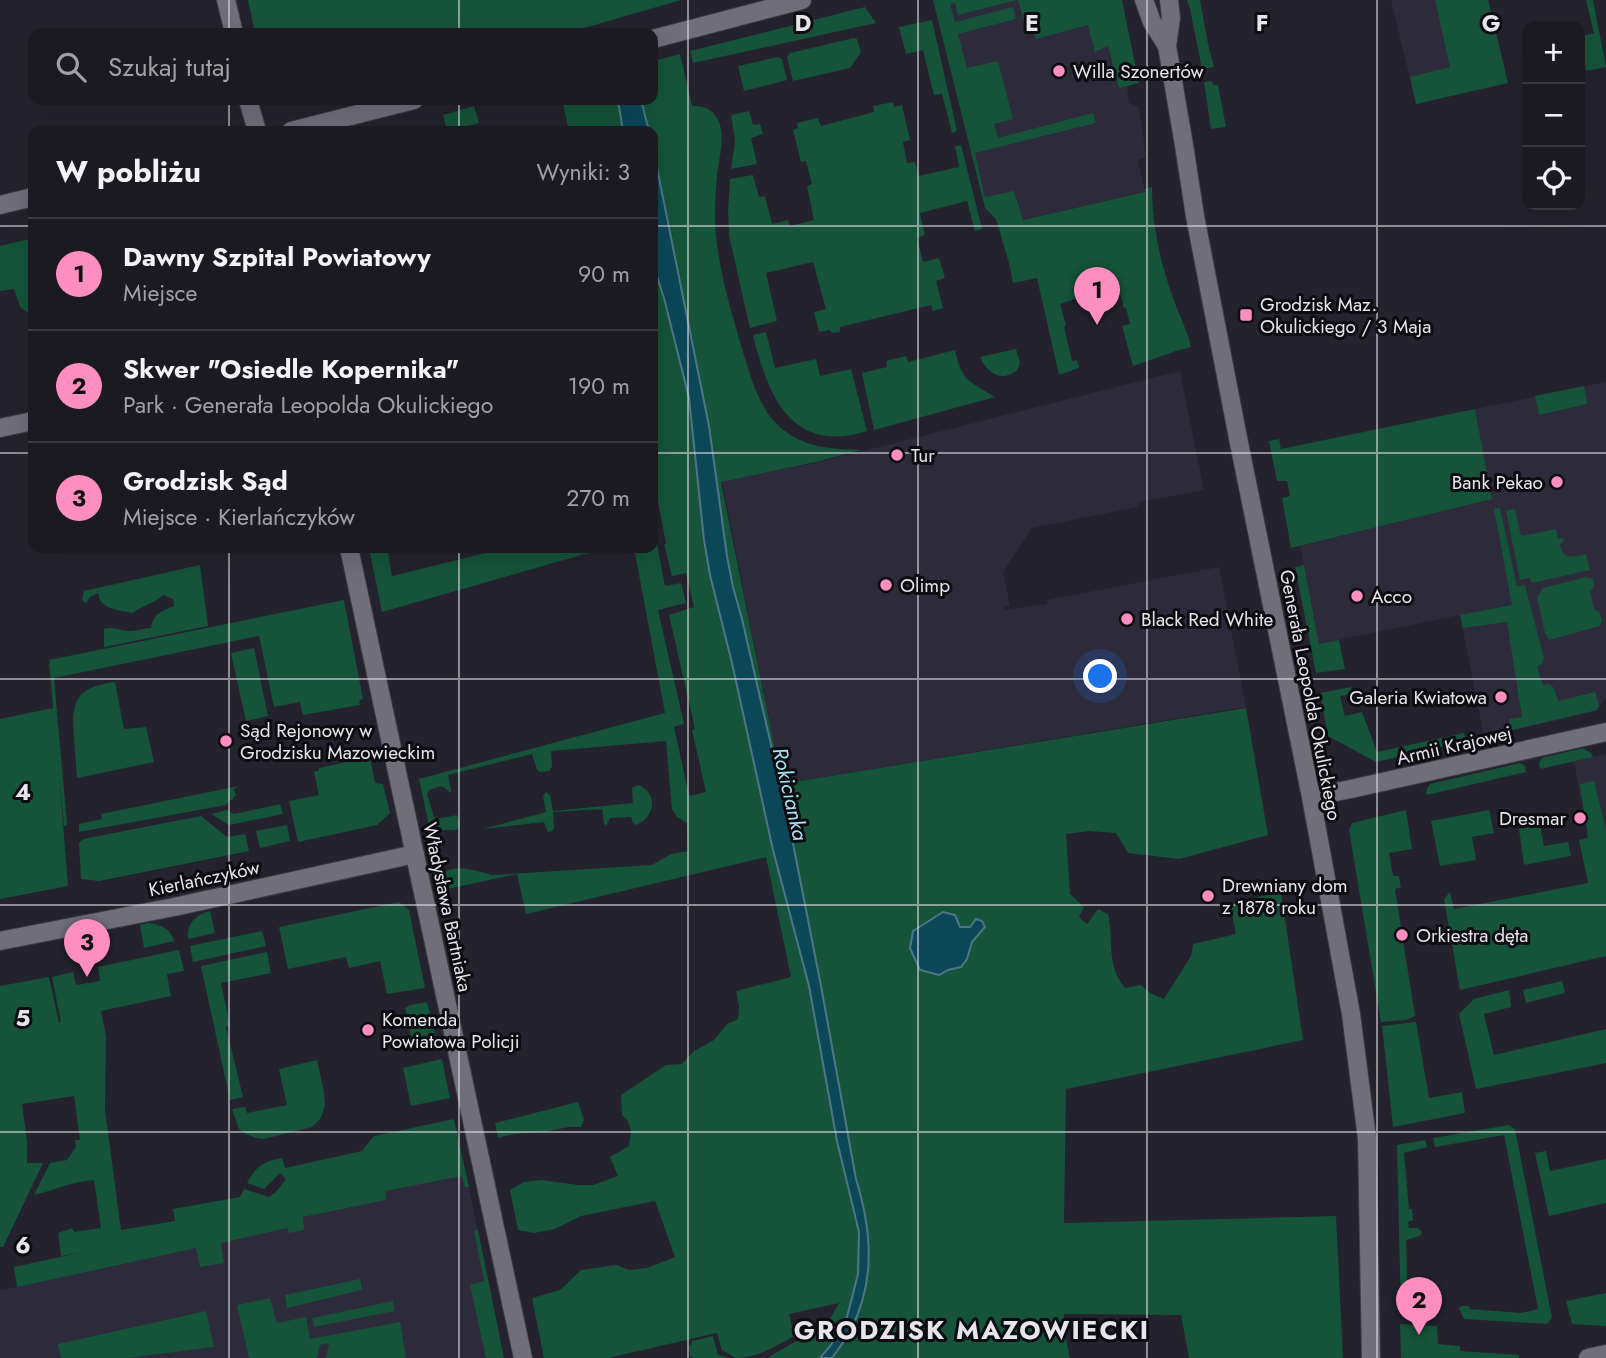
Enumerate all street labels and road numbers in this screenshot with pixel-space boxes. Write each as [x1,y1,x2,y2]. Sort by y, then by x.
street label: Generała Leopolda Okulickiego [1273,567,1348,823]
street label: Armii Krajowej [1394,719,1515,772]
street label: Władysława Bartniaka [416,820,479,994]
street label: Kierlańczyków [146,854,262,903]

